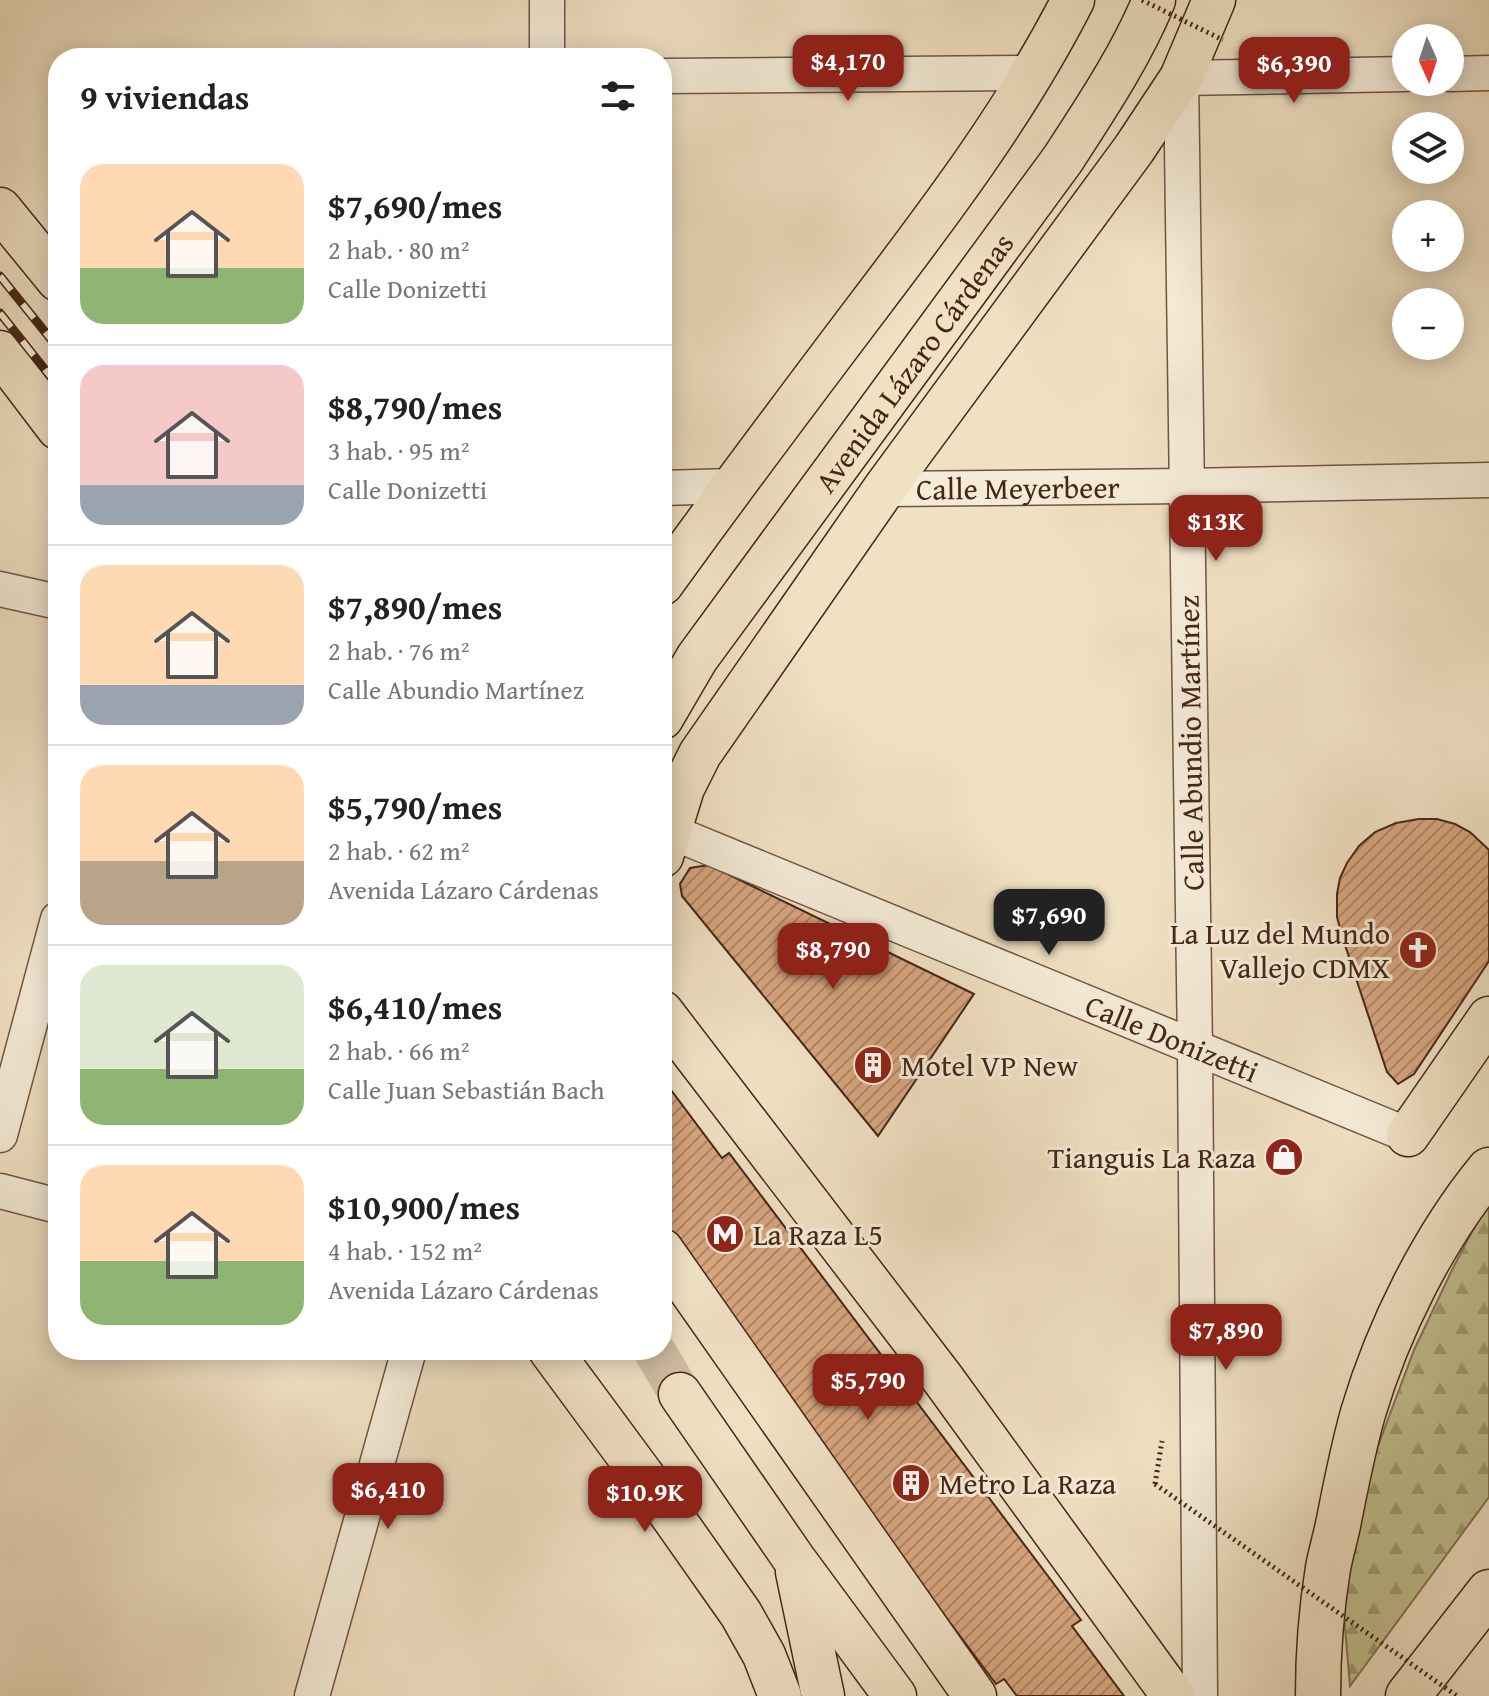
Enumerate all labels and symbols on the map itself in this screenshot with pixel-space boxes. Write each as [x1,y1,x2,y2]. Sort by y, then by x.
north arrow [1392,24,1464,96]
pin: $4,170 [783,35,913,103]
pin: $6,390 [1229,37,1359,105]
street label: Avenida Lázaro Cárdenas [804,223,1024,502]
street label: Calle Meyerbeer [916,465,1120,511]
pin: $13K [1169,495,1263,563]
street label: Calle Abundio Martínez [1165,595,1215,891]
pin: $7,690 [984,889,1114,957]
place label: La Luz del Mundo Vallejo CDMX [1170,911,1390,989]
pin: $8,790 [768,923,898,991]
church icon: La Luz del Mundo Vallejo CDMX [1397,929,1439,971]
street label: Calle Donizetti [1079,983,1265,1093]
place label: Motel VP New [901,1043,1079,1087]
building icon: Motel VP New [852,1044,894,1086]
place label: Tianguis La Raza [1047,1135,1256,1179]
shop icon: Tianguis La Raza [1263,1136,1305,1178]
place label: La Raza L5 [753,1212,883,1256]
metro station icon: La Raza L5 [704,1213,746,1255]
pin: $7,890 [1161,1304,1291,1372]
pin: $5,790 [803,1354,933,1422]
place label: Metro La Raza [939,1461,1116,1505]
building icon: Metro La Raza [890,1462,932,1504]
pin: $6,410 [323,1463,453,1531]
pin: $10.9K [580,1466,710,1534]

